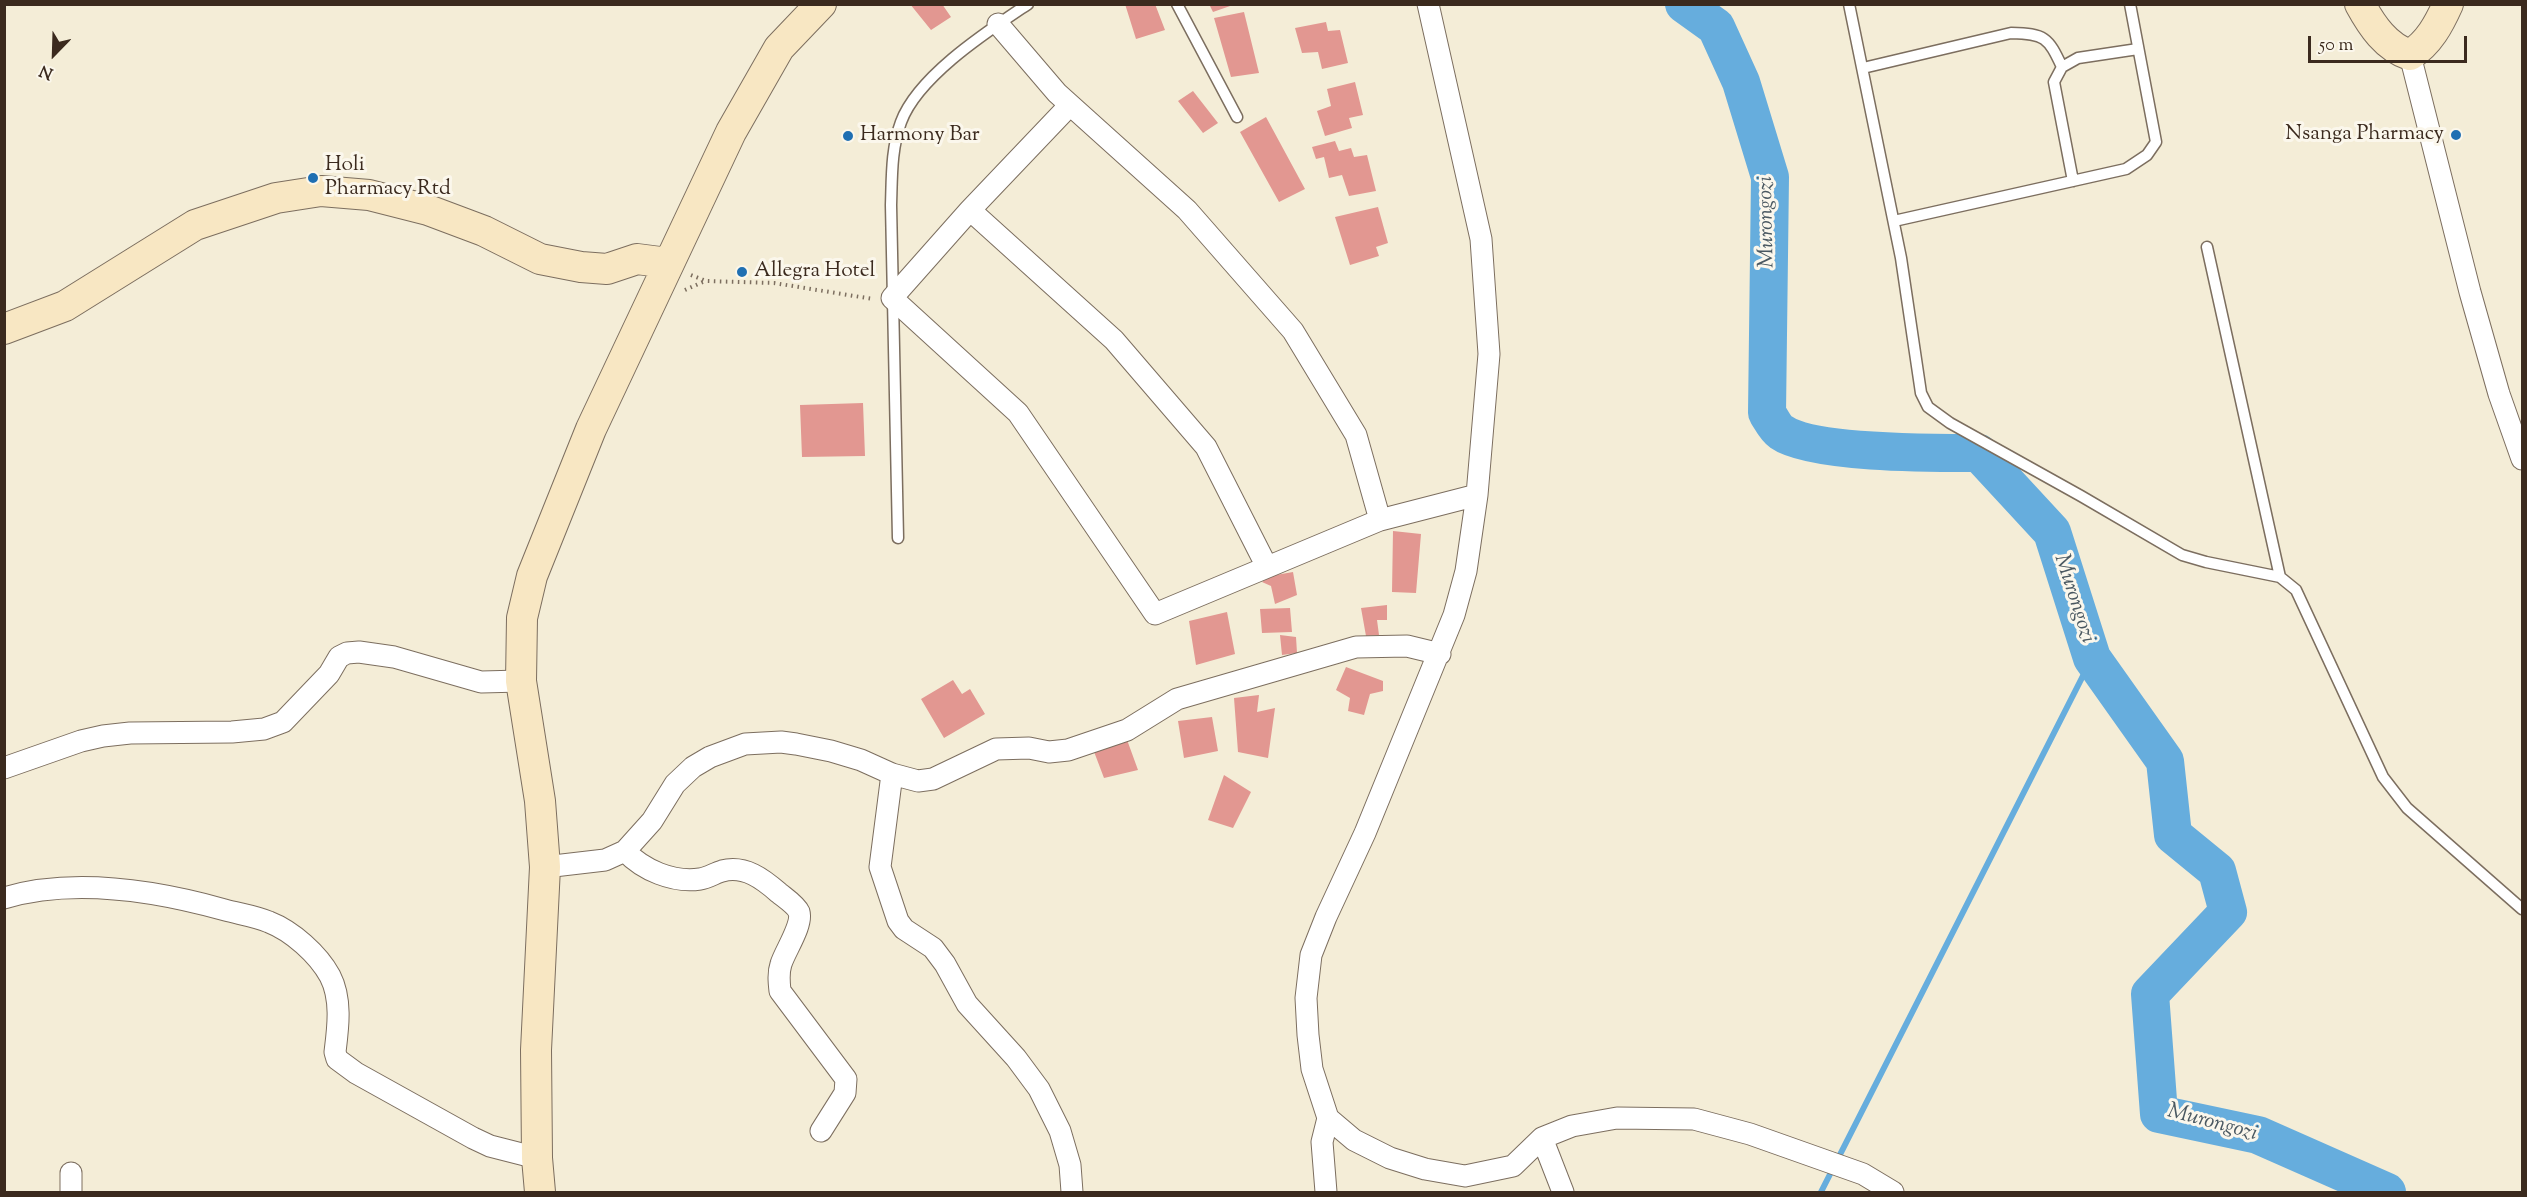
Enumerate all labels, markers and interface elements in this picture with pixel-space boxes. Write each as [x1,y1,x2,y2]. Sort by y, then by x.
north arrow [24,24,84,84]
scale bar [2311,24,2470,62]
text: 50 m [2319,33,2353,59]
text: N [36,58,57,84]
place label: Nsanga Pharmacy [2285,122,2444,148]
place label: Harmony Bar [860,123,980,149]
marker: Nsanga Pharmacy [2449,128,2463,142]
marker: Harmony Bar [841,129,855,143]
place label: Holi Pharmacy Rtd [325,153,451,203]
marker: Holi Pharmacy Rtd [306,171,320,185]
water label: Murongozi [1754,176,1782,268]
place label: Allegra Hotel [754,259,875,285]
marker: Allegra Hotel [735,265,749,279]
water label: Murongozi [2046,551,2100,647]
water label: Murongozi [2164,1099,2260,1149]

